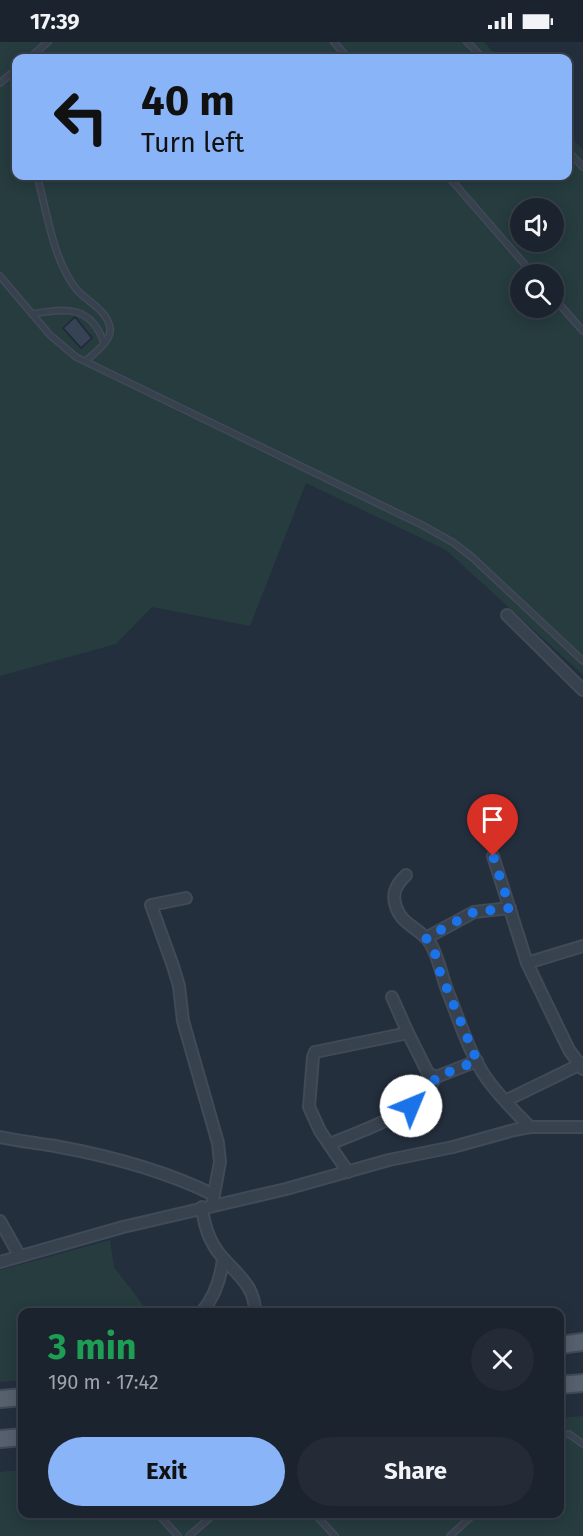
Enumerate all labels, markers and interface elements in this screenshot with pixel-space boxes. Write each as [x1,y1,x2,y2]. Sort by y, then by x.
text: 17:39 [30,8,80,35]
text: 40 m [141,76,235,126]
icon: left [42,78,120,156]
text: Turn left [141,127,244,159]
map controls [510,198,564,318]
button: sound [510,198,564,252]
button: search [510,264,564,318]
pin [467,794,518,856]
icon: arrive [476,803,509,836]
position arrow [379,1074,443,1138]
text: 3 min [48,1325,137,1369]
button: close [471,1328,534,1391]
text: 190 m · 17:42 [48,1370,159,1394]
button: Exit [48,1437,285,1506]
button: Share [297,1437,534,1506]

